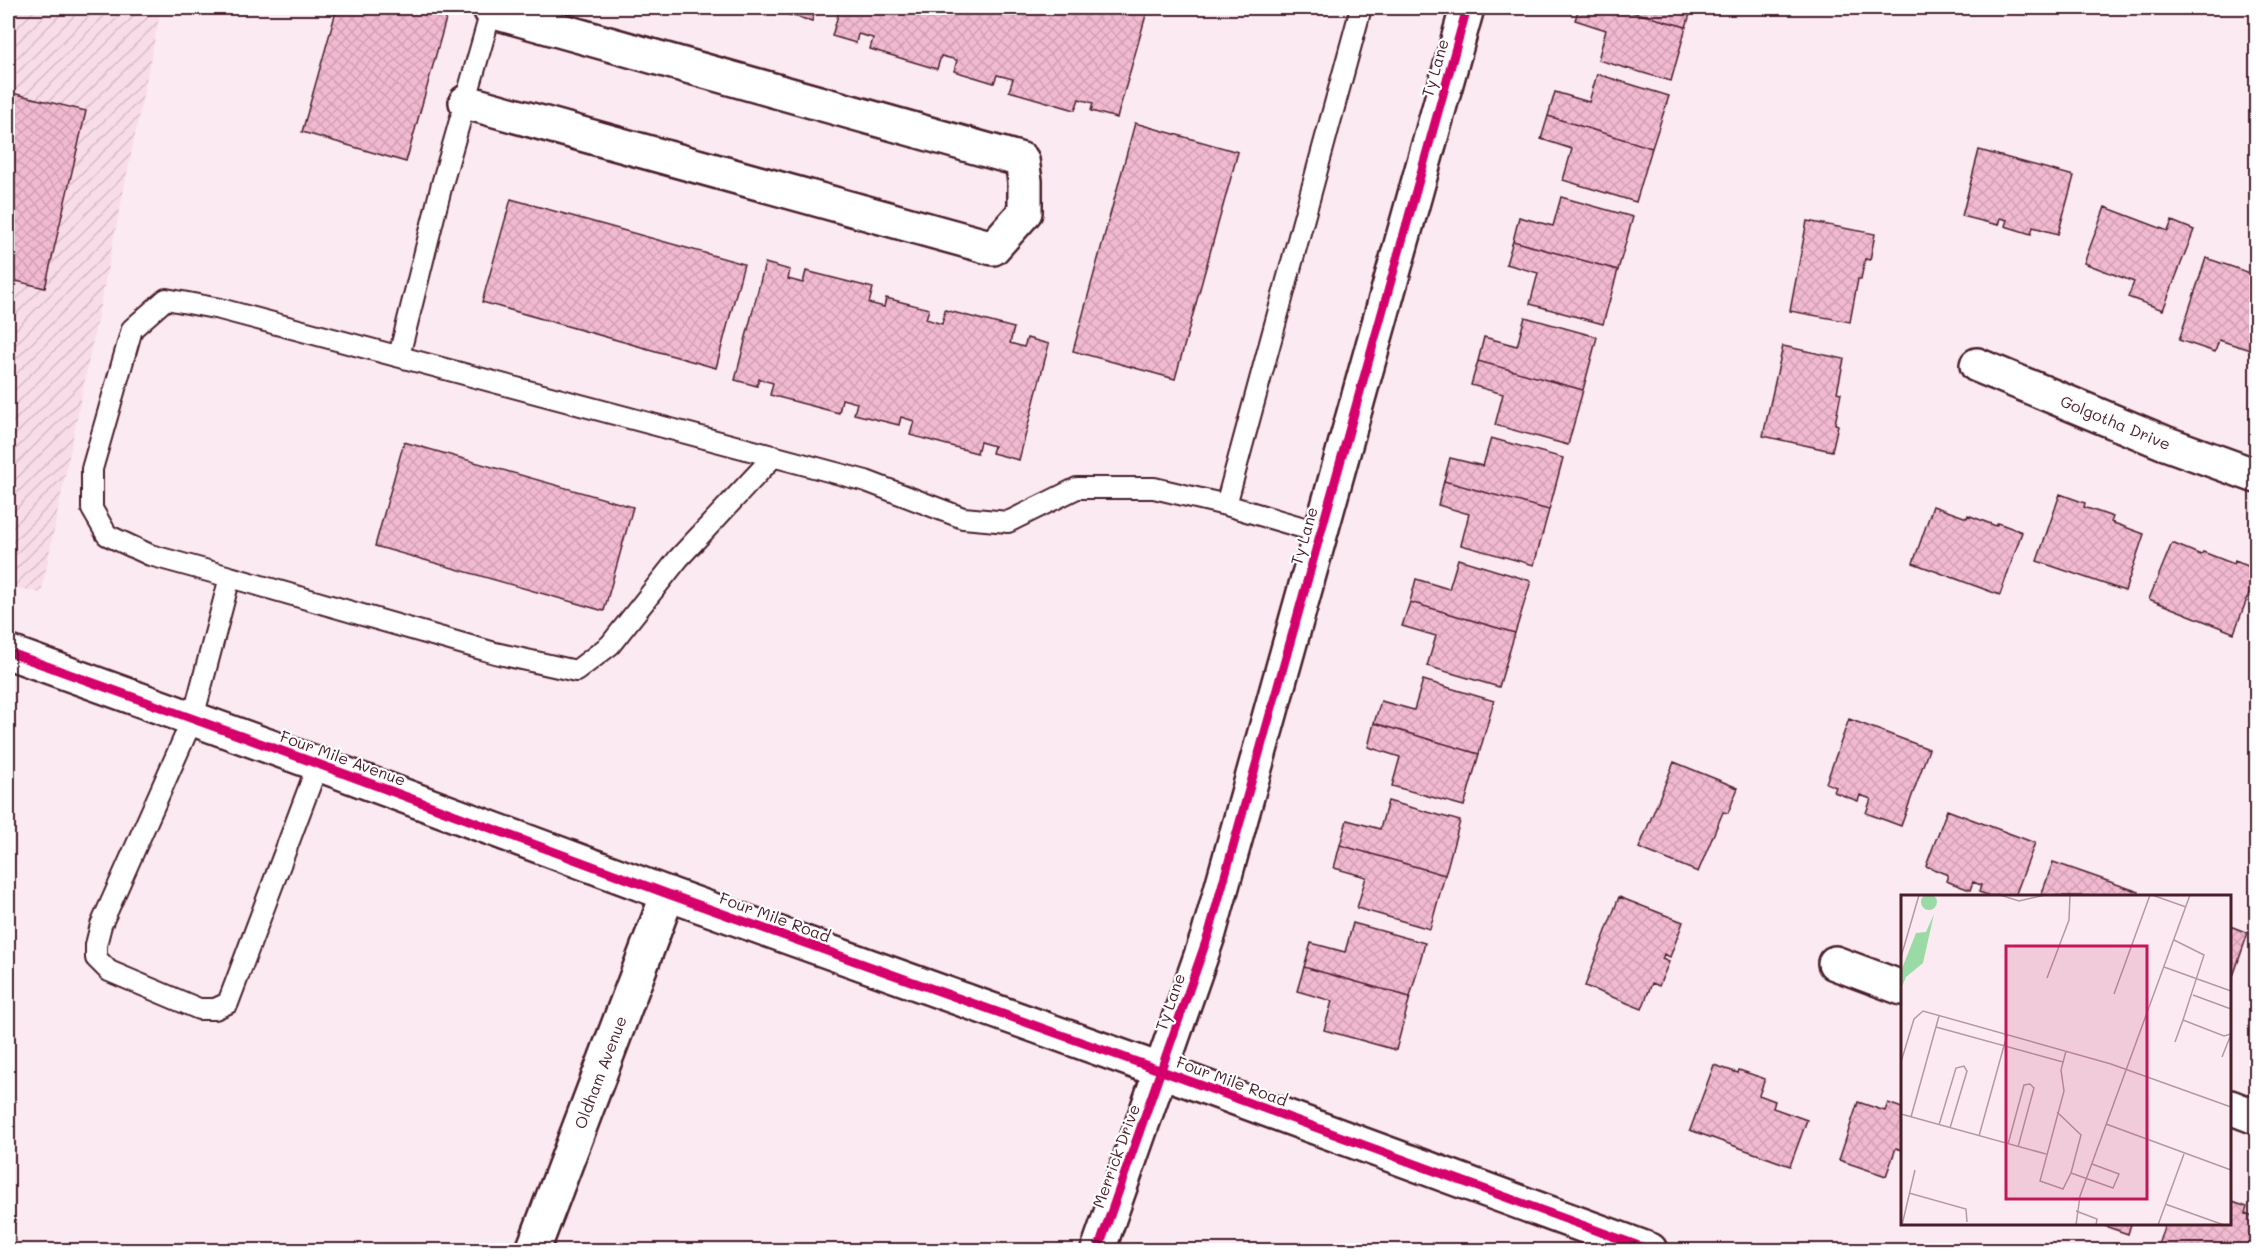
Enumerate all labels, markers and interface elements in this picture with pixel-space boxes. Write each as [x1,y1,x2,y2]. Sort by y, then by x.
street label: Ty Lane [1416,36,1453,99]
street label: Golgotha Drive [2057,390,2174,454]
street label: Ty Lane [1285,504,1322,567]
street label: Four Mile Avenue [277,725,409,790]
street label: Four Mile Road [717,887,834,946]
inset map [1901,895,2231,1225]
street label: Ty Lane [1150,970,1189,1033]
street label: Oldham Avenue [569,1013,631,1132]
street label: Four Mile Road [1174,1051,1291,1110]
street label: Merrick Drive [1087,1101,1144,1211]

